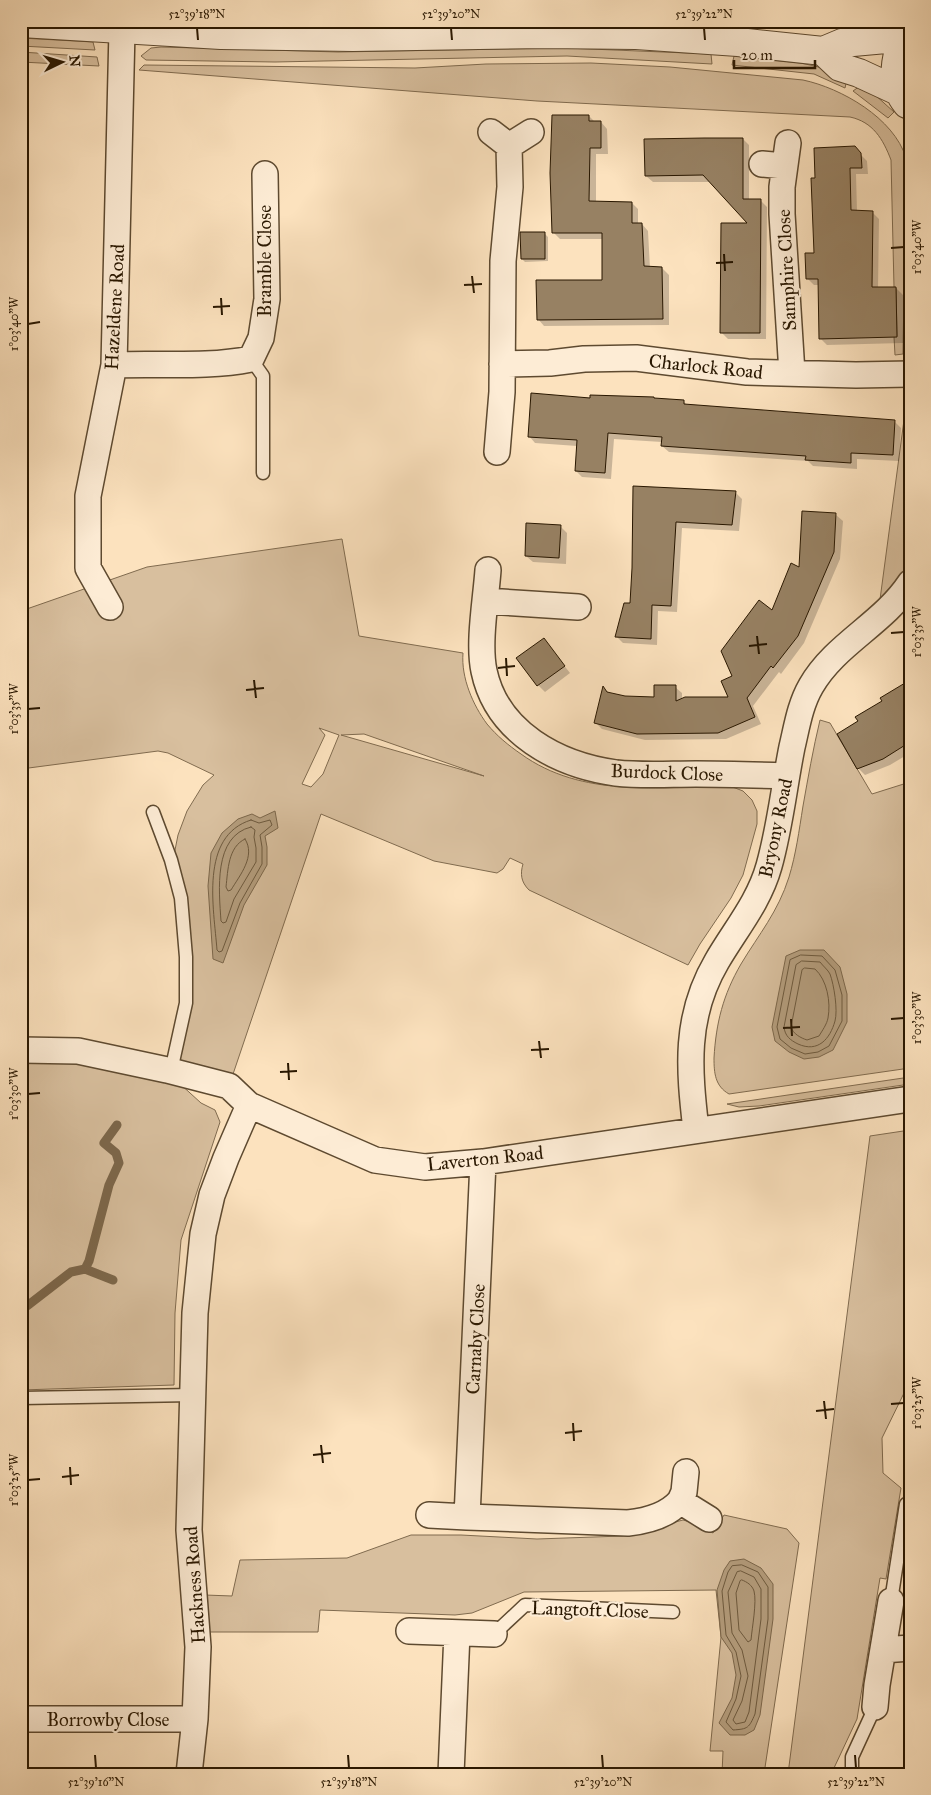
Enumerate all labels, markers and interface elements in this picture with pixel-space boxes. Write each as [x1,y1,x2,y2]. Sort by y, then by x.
text: 52°39'18"N [169,7,225,21]
text: 52°39'20"N [422,7,480,21]
text: 52°39'22"N [675,7,733,21]
north arrow [38,38,88,88]
scale bar [734,38,815,70]
text: 20 m [741,46,773,64]
text: N [65,54,83,68]
street label: Bramble Close [253,205,276,317]
street label: Samphire Close [772,209,801,331]
text: 1°03'40"W [910,219,924,274]
street label: Hazeldene Road [100,243,129,371]
text: 1°03'40"W [7,296,21,351]
street label: Charlock Road [648,349,765,384]
text: 1°03'35"W [910,606,924,658]
text: 1°03'35"W [7,683,21,735]
street label: Burdock Close [610,759,724,786]
street label: Bryony Road [754,776,797,880]
text: 1°03'30"W [910,991,924,1044]
text: 1°03'30"W [7,1067,21,1120]
street label: Laverton Road [426,1141,545,1176]
street label: Carnaby Close [461,1283,490,1395]
text: 1°03'25"W [910,1376,924,1429]
text: 1°03'25"W [7,1453,21,1506]
street label: Hackness Road [179,1525,210,1645]
street label: Langtoft Close [531,1596,649,1624]
street label: Borrowby Close [47,1708,170,1731]
text: 52°39'16"N [68,1775,124,1789]
text: 52°39'18"N [321,1775,377,1789]
text: 52°39'20"N [574,1775,632,1789]
text: 52°39'22"N [827,1775,885,1789]

